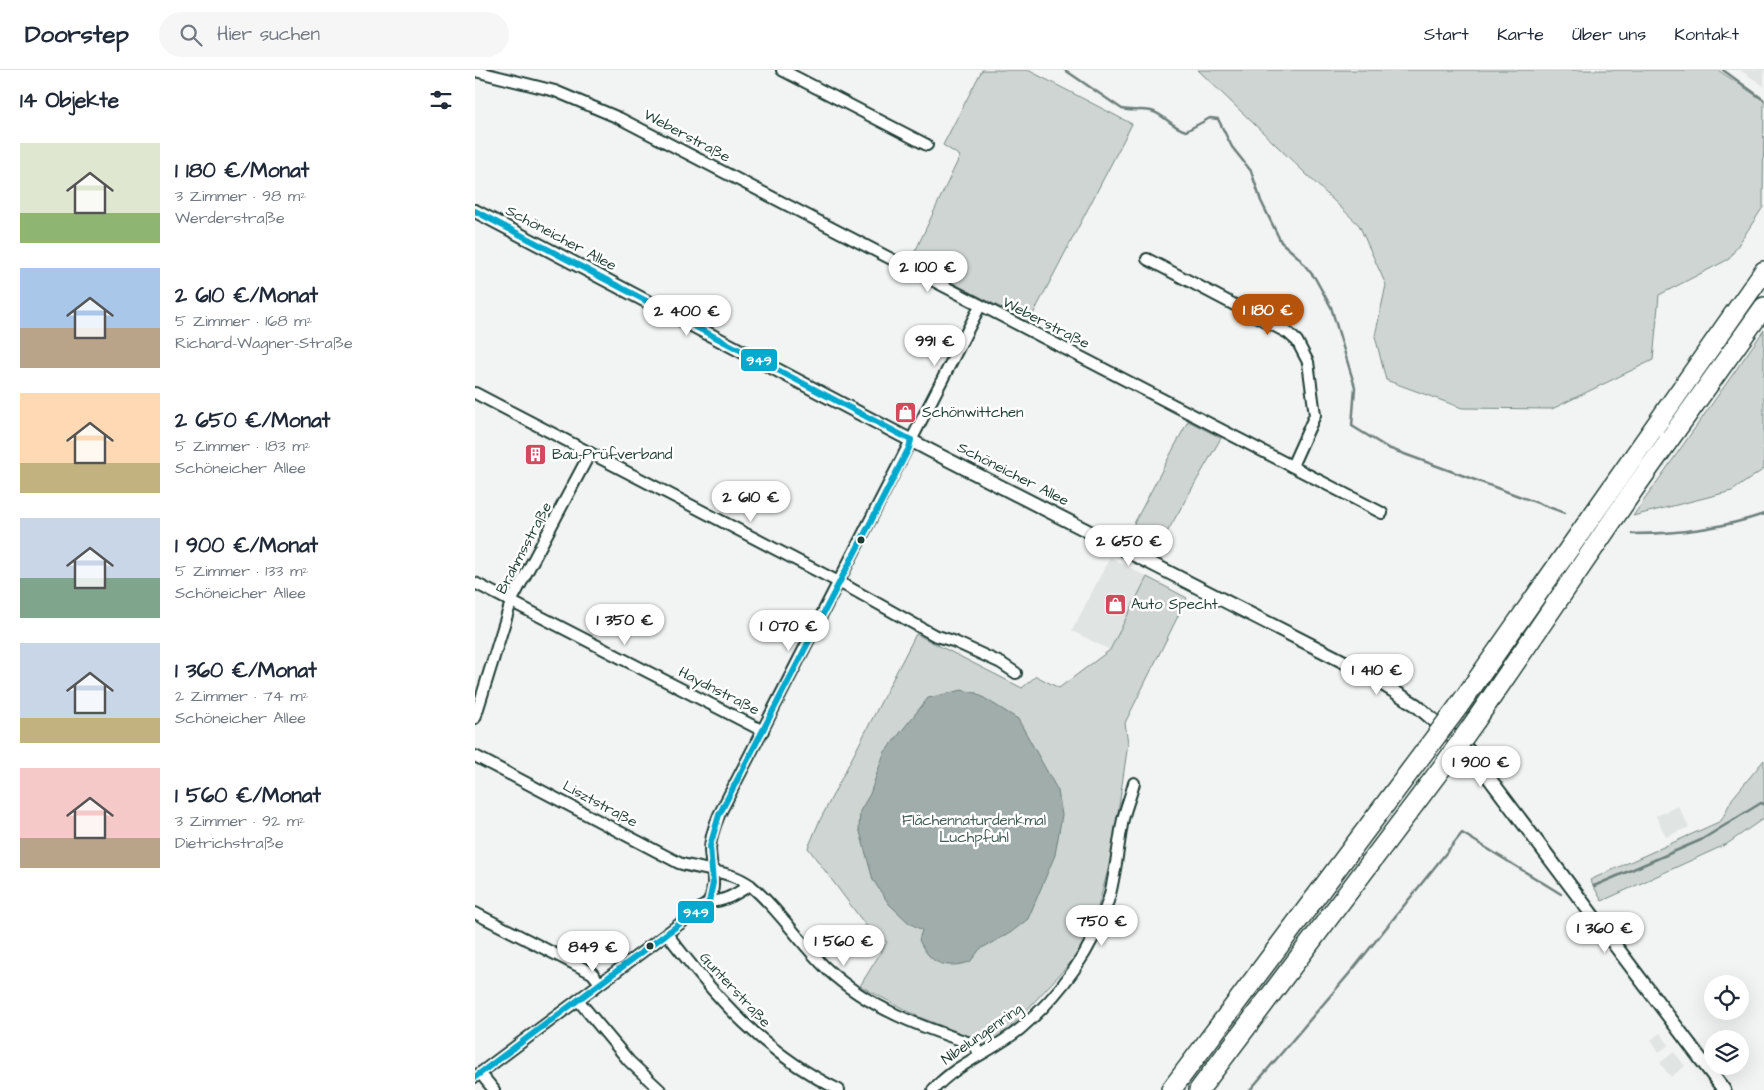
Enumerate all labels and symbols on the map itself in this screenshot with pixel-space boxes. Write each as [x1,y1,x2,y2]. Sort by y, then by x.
street label: Weberstraße [640,104,734,168]
street label: Schöneicher Allee [502,200,620,276]
pin: 2 100 € [882,250,974,293]
street label: Weberstraße [999,292,1093,354]
pin: 2 400 € [641,294,733,337]
pin: 1 180 € [1222,294,1314,336]
pin: 991 € [900,324,970,367]
line badge: 949 [740,348,778,372]
text: 949 [746,351,772,371]
shop icon: Schönwittchen [894,400,918,424]
place label: Schönwittchen [922,402,1024,423]
street label: Schöneicher Allee [954,437,1072,511]
building icon: Bau-Prüfverband [524,442,548,466]
place label: Bau-Prüfverband [552,444,673,465]
pin: 2 610 € [705,480,797,523]
street label: Brahmsstraße [491,498,557,598]
pin: 2 650 € [1083,524,1175,567]
unlabelled marker [856,535,866,545]
shop icon: Auto Specht [1103,592,1127,616]
place label: Auto Specht [1131,594,1218,615]
pin: 1 350 € [579,604,671,646]
pin: 1 070 € [743,610,835,652]
pin: 1 410 € [1331,654,1423,696]
street label: Haydnstraße [674,662,763,721]
pin: 1 900 € [1435,746,1527,788]
street label: Lisztstraße [559,775,641,833]
park label: Flächennaturdenkmal Luchpfuhl [902,810,1046,848]
line badge: 949 [677,900,715,924]
text: 949 [683,903,709,923]
pin: 750 € [1067,904,1137,947]
pin: 1 360 € [1559,912,1651,954]
pin: 1 560 € [798,924,890,967]
pin: 849 € [558,930,628,973]
unlabelled marker [645,941,655,951]
street label: Gunterstraße [694,948,776,1032]
street label: Nibelungenring [937,998,1028,1071]

